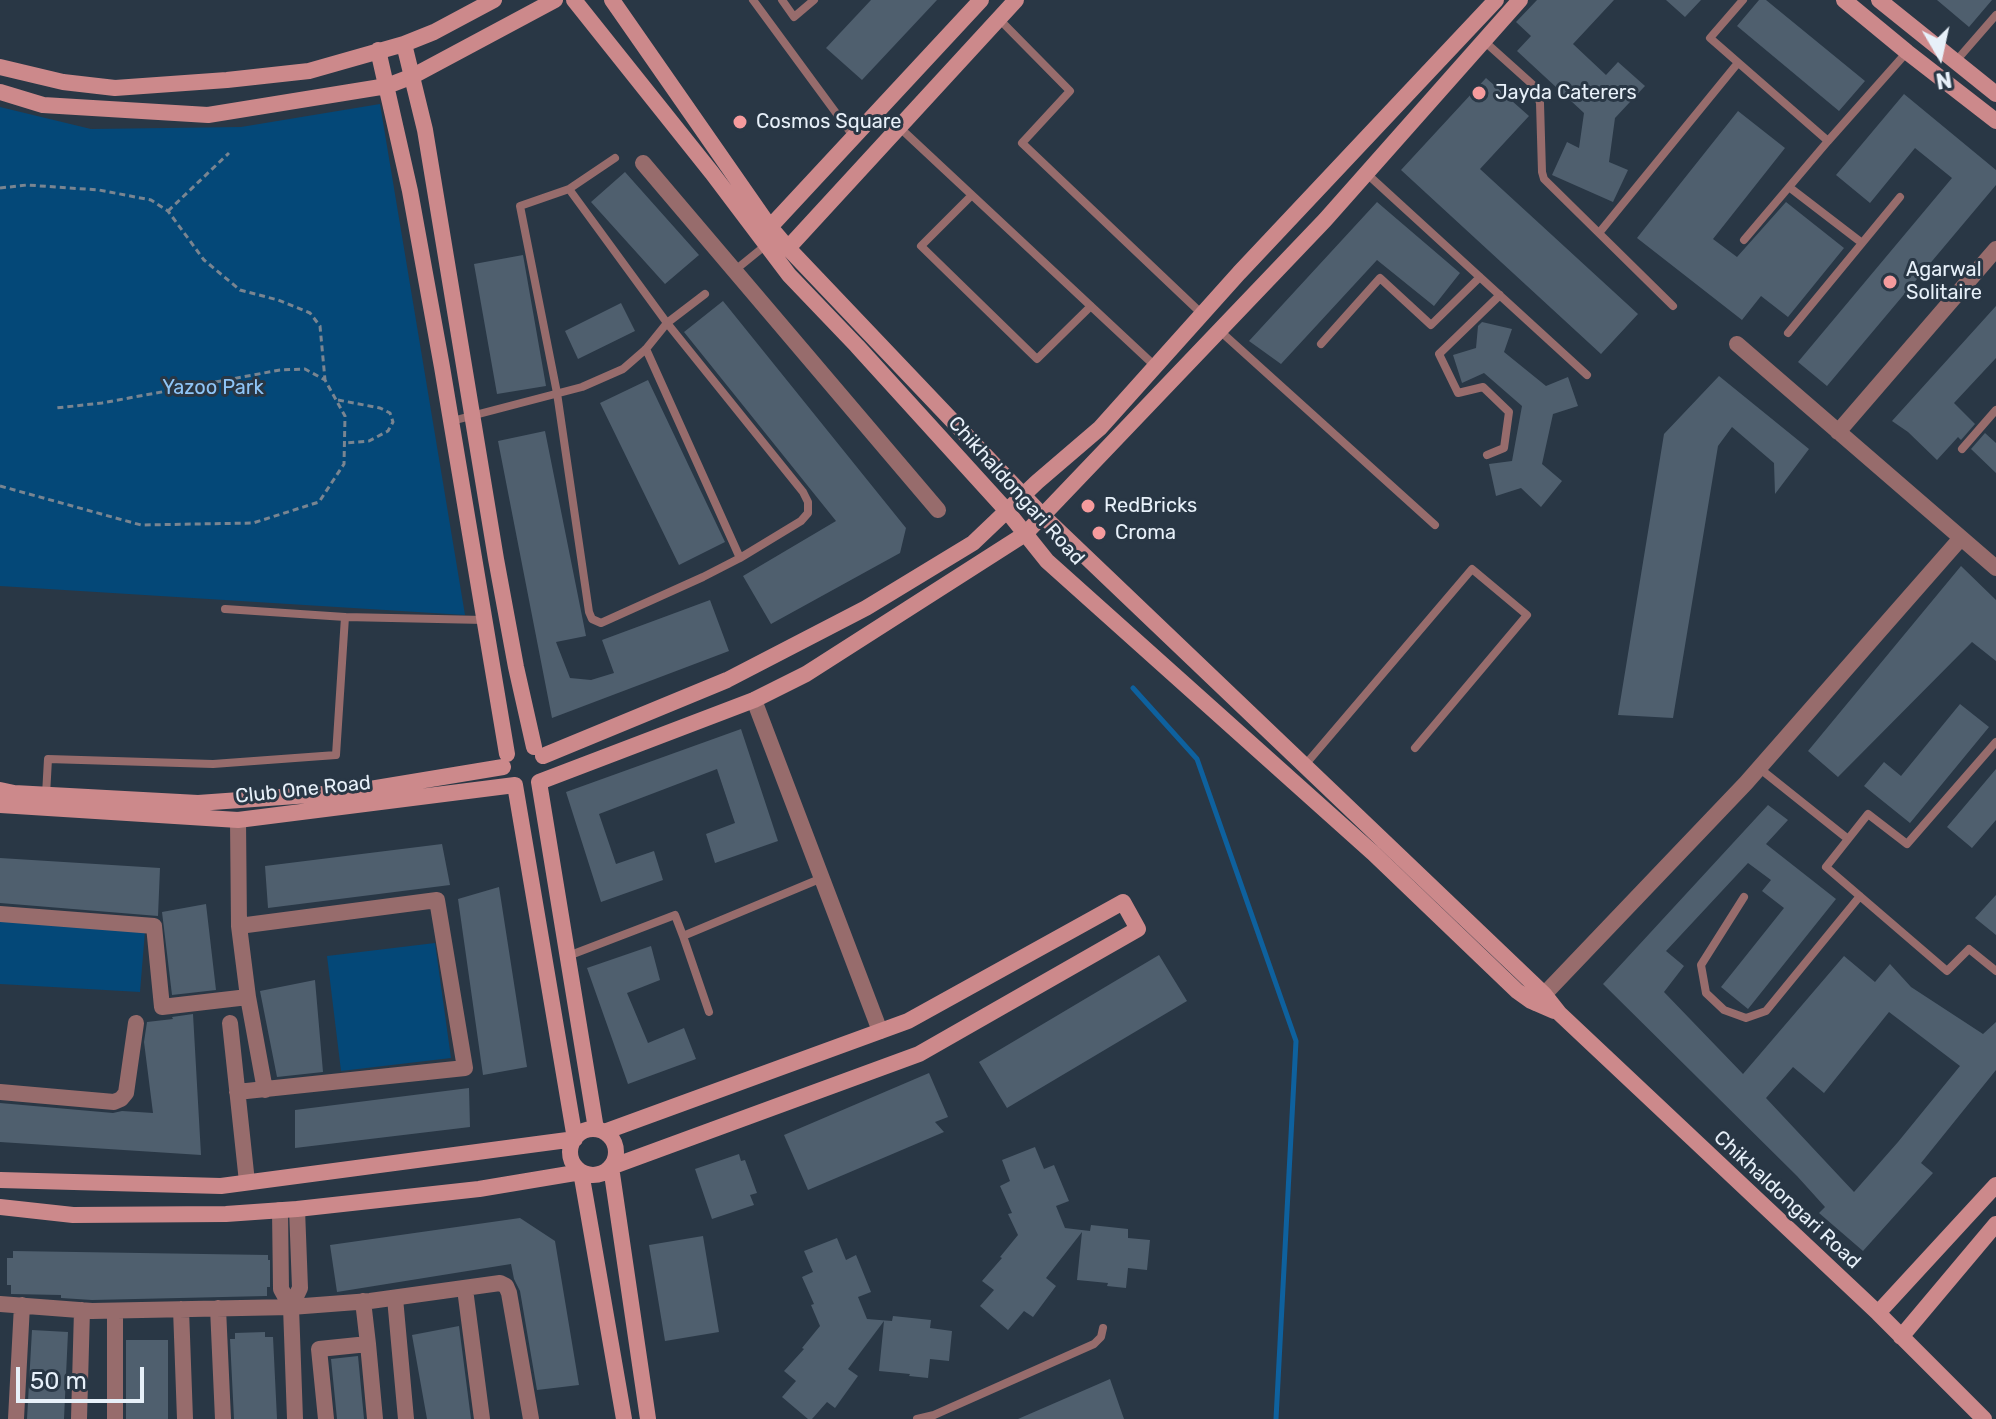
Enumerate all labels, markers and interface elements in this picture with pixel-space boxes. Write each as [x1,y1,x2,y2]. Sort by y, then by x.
north arrow [1900,16,1980,96]
text: N [1934,66,1954,95]
place label: Jayda Caterers [1495,81,1637,105]
marker: Jayda Caterers [1470,84,1488,102]
place label: Cosmos Square [756,110,901,134]
marker: Cosmos Square [731,113,749,131]
place label: Agarwal Solitaire [1906,258,1982,305]
marker: Agarwal Solitaire [1881,273,1899,291]
park label: Yazoo Park [162,376,264,400]
street label: Chikhaldongari Road [943,412,1089,570]
place label: RedBricks [1104,494,1197,518]
marker: RedBricks [1079,497,1097,515]
place label: Croma [1115,521,1176,545]
marker: Croma [1090,524,1108,542]
street label: Club One Road [234,771,372,809]
street label: Chikhaldongari Road [1709,1126,1865,1274]
scale bar [20,1351,148,1401]
text: 50 m [30,1367,87,1395]

